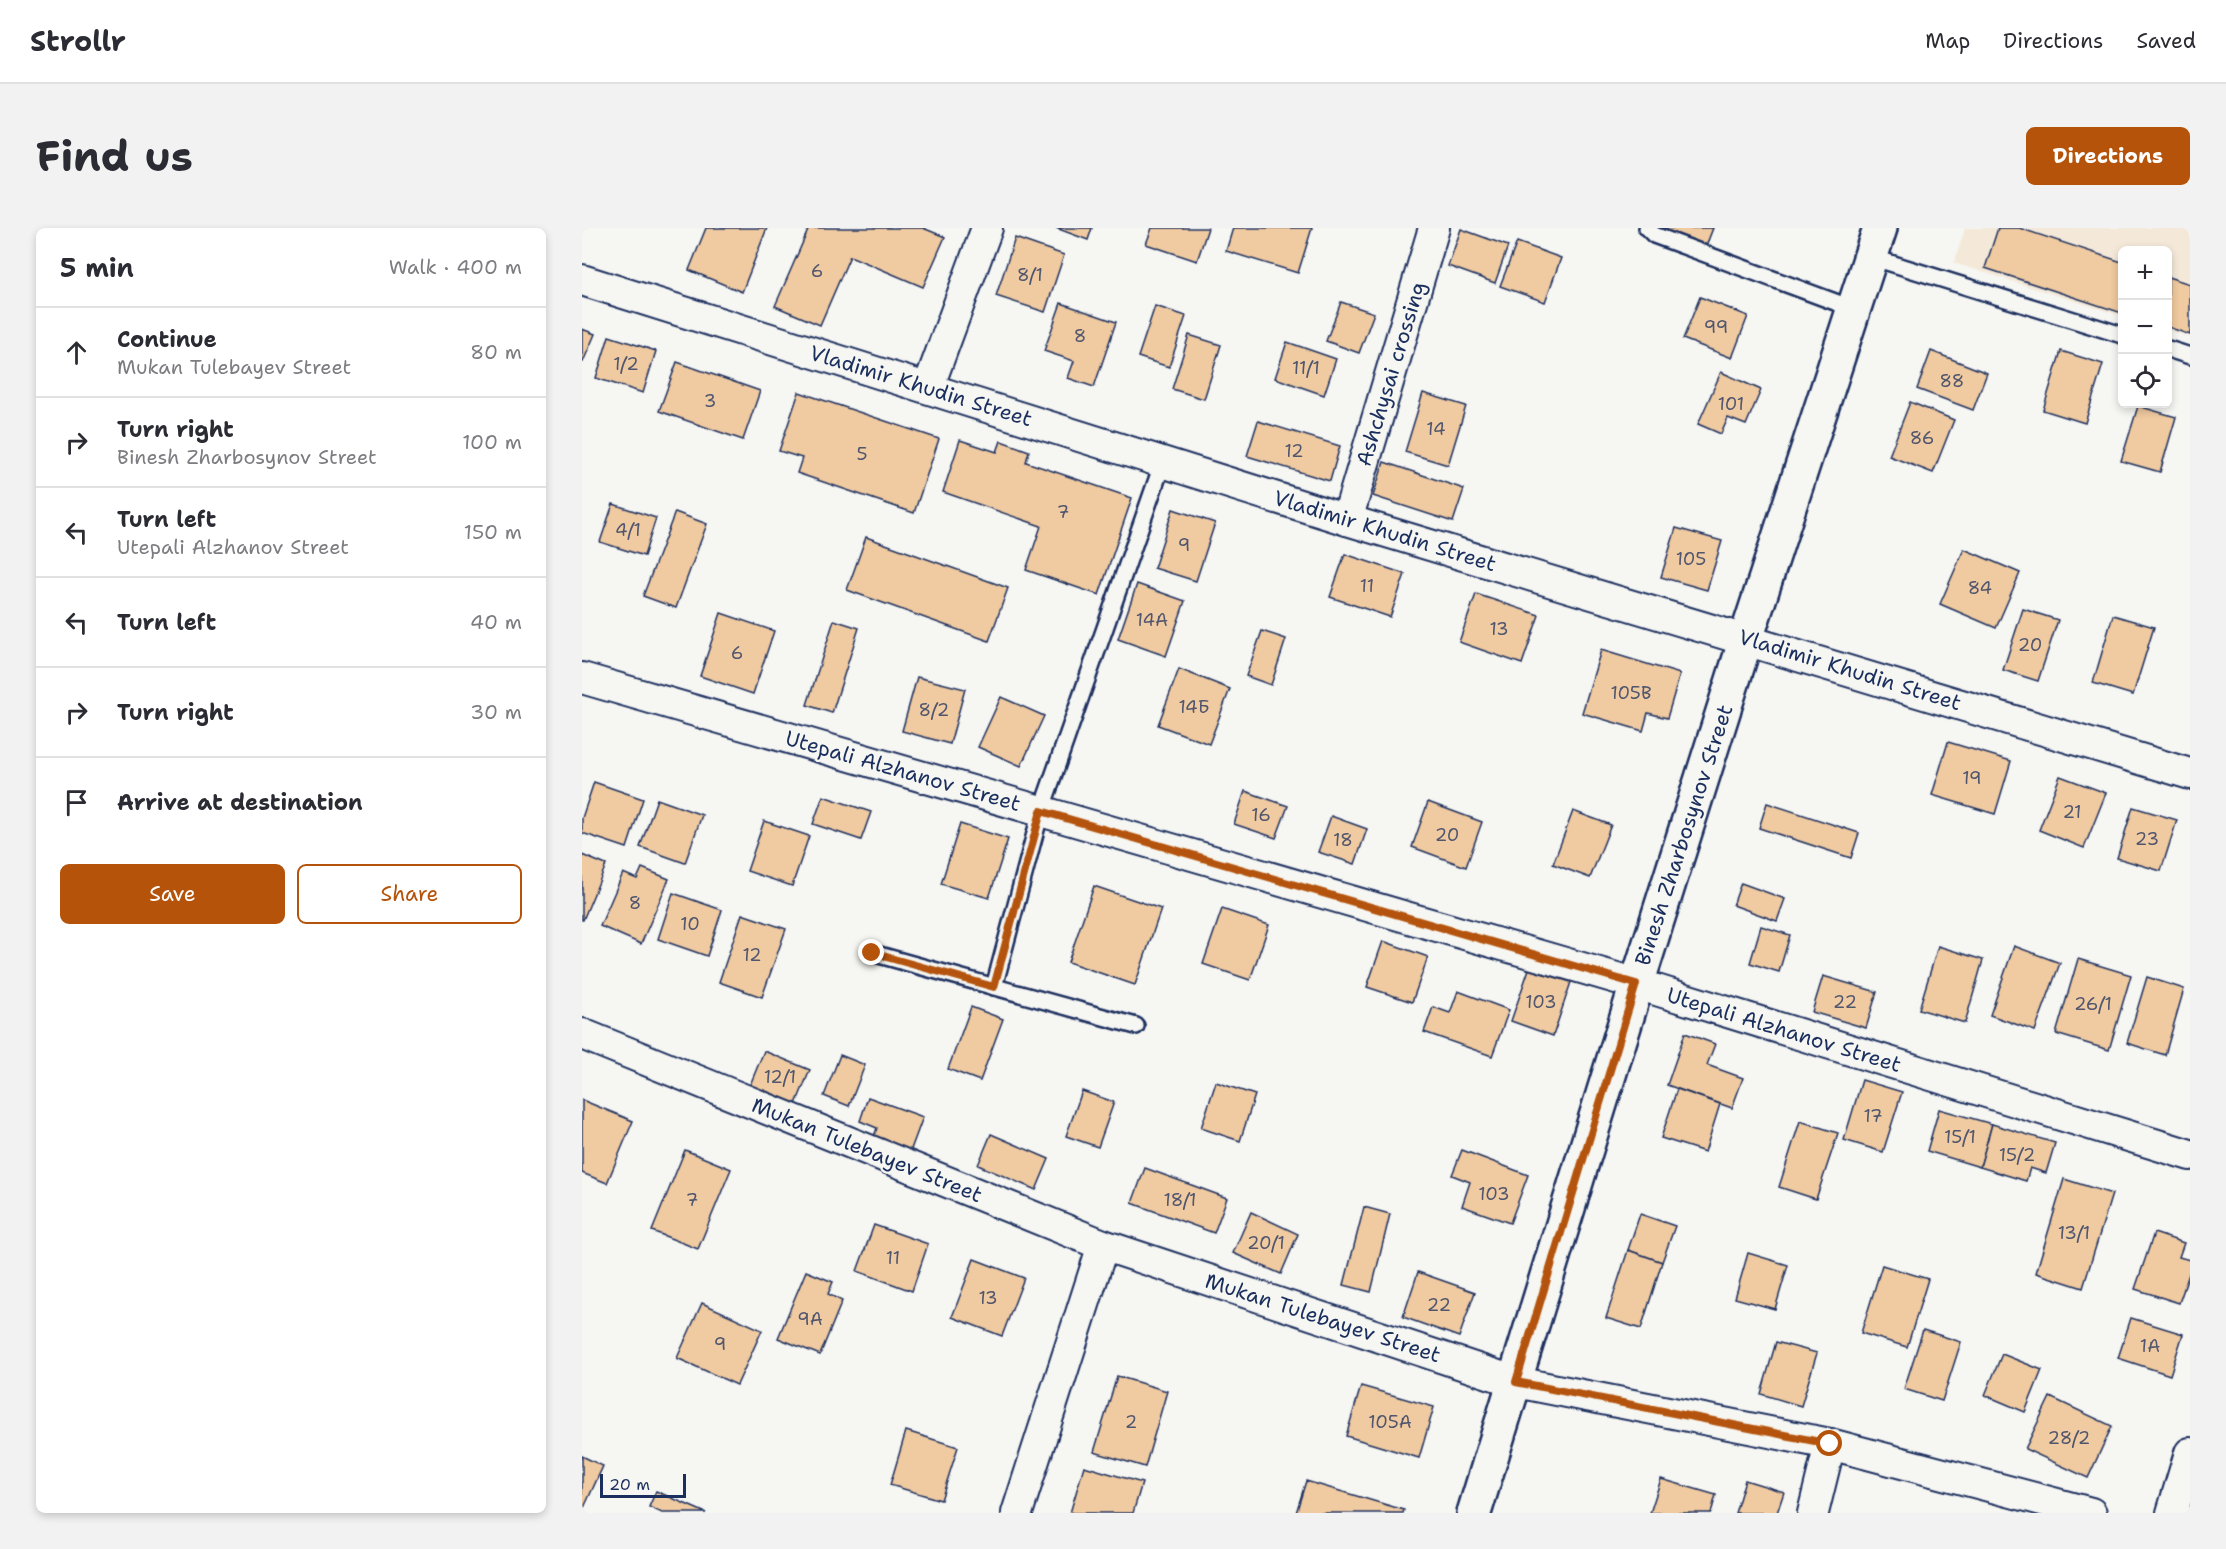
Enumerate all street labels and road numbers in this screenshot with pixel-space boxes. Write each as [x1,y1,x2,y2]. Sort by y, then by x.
street label: Ashchysai crossing [1350,278,1432,470]
street label: Vladimir Khudin Street [806,339,1036,433]
street label: Vladimir Khudin Street [1270,484,1500,578]
street label: Vladimir Khudin Street [1735,623,1965,717]
street label: Binesh Zharbosynov Street [1629,701,1739,969]
street label: Utepali Alzhanov Street [782,724,1024,818]
street label: Utepali Alzhanov Street [1663,981,1905,1079]
street label: Mukan Tulebayev Street [748,1091,986,1209]
street label: Mukan Tulebayev Street [1202,1267,1444,1369]

